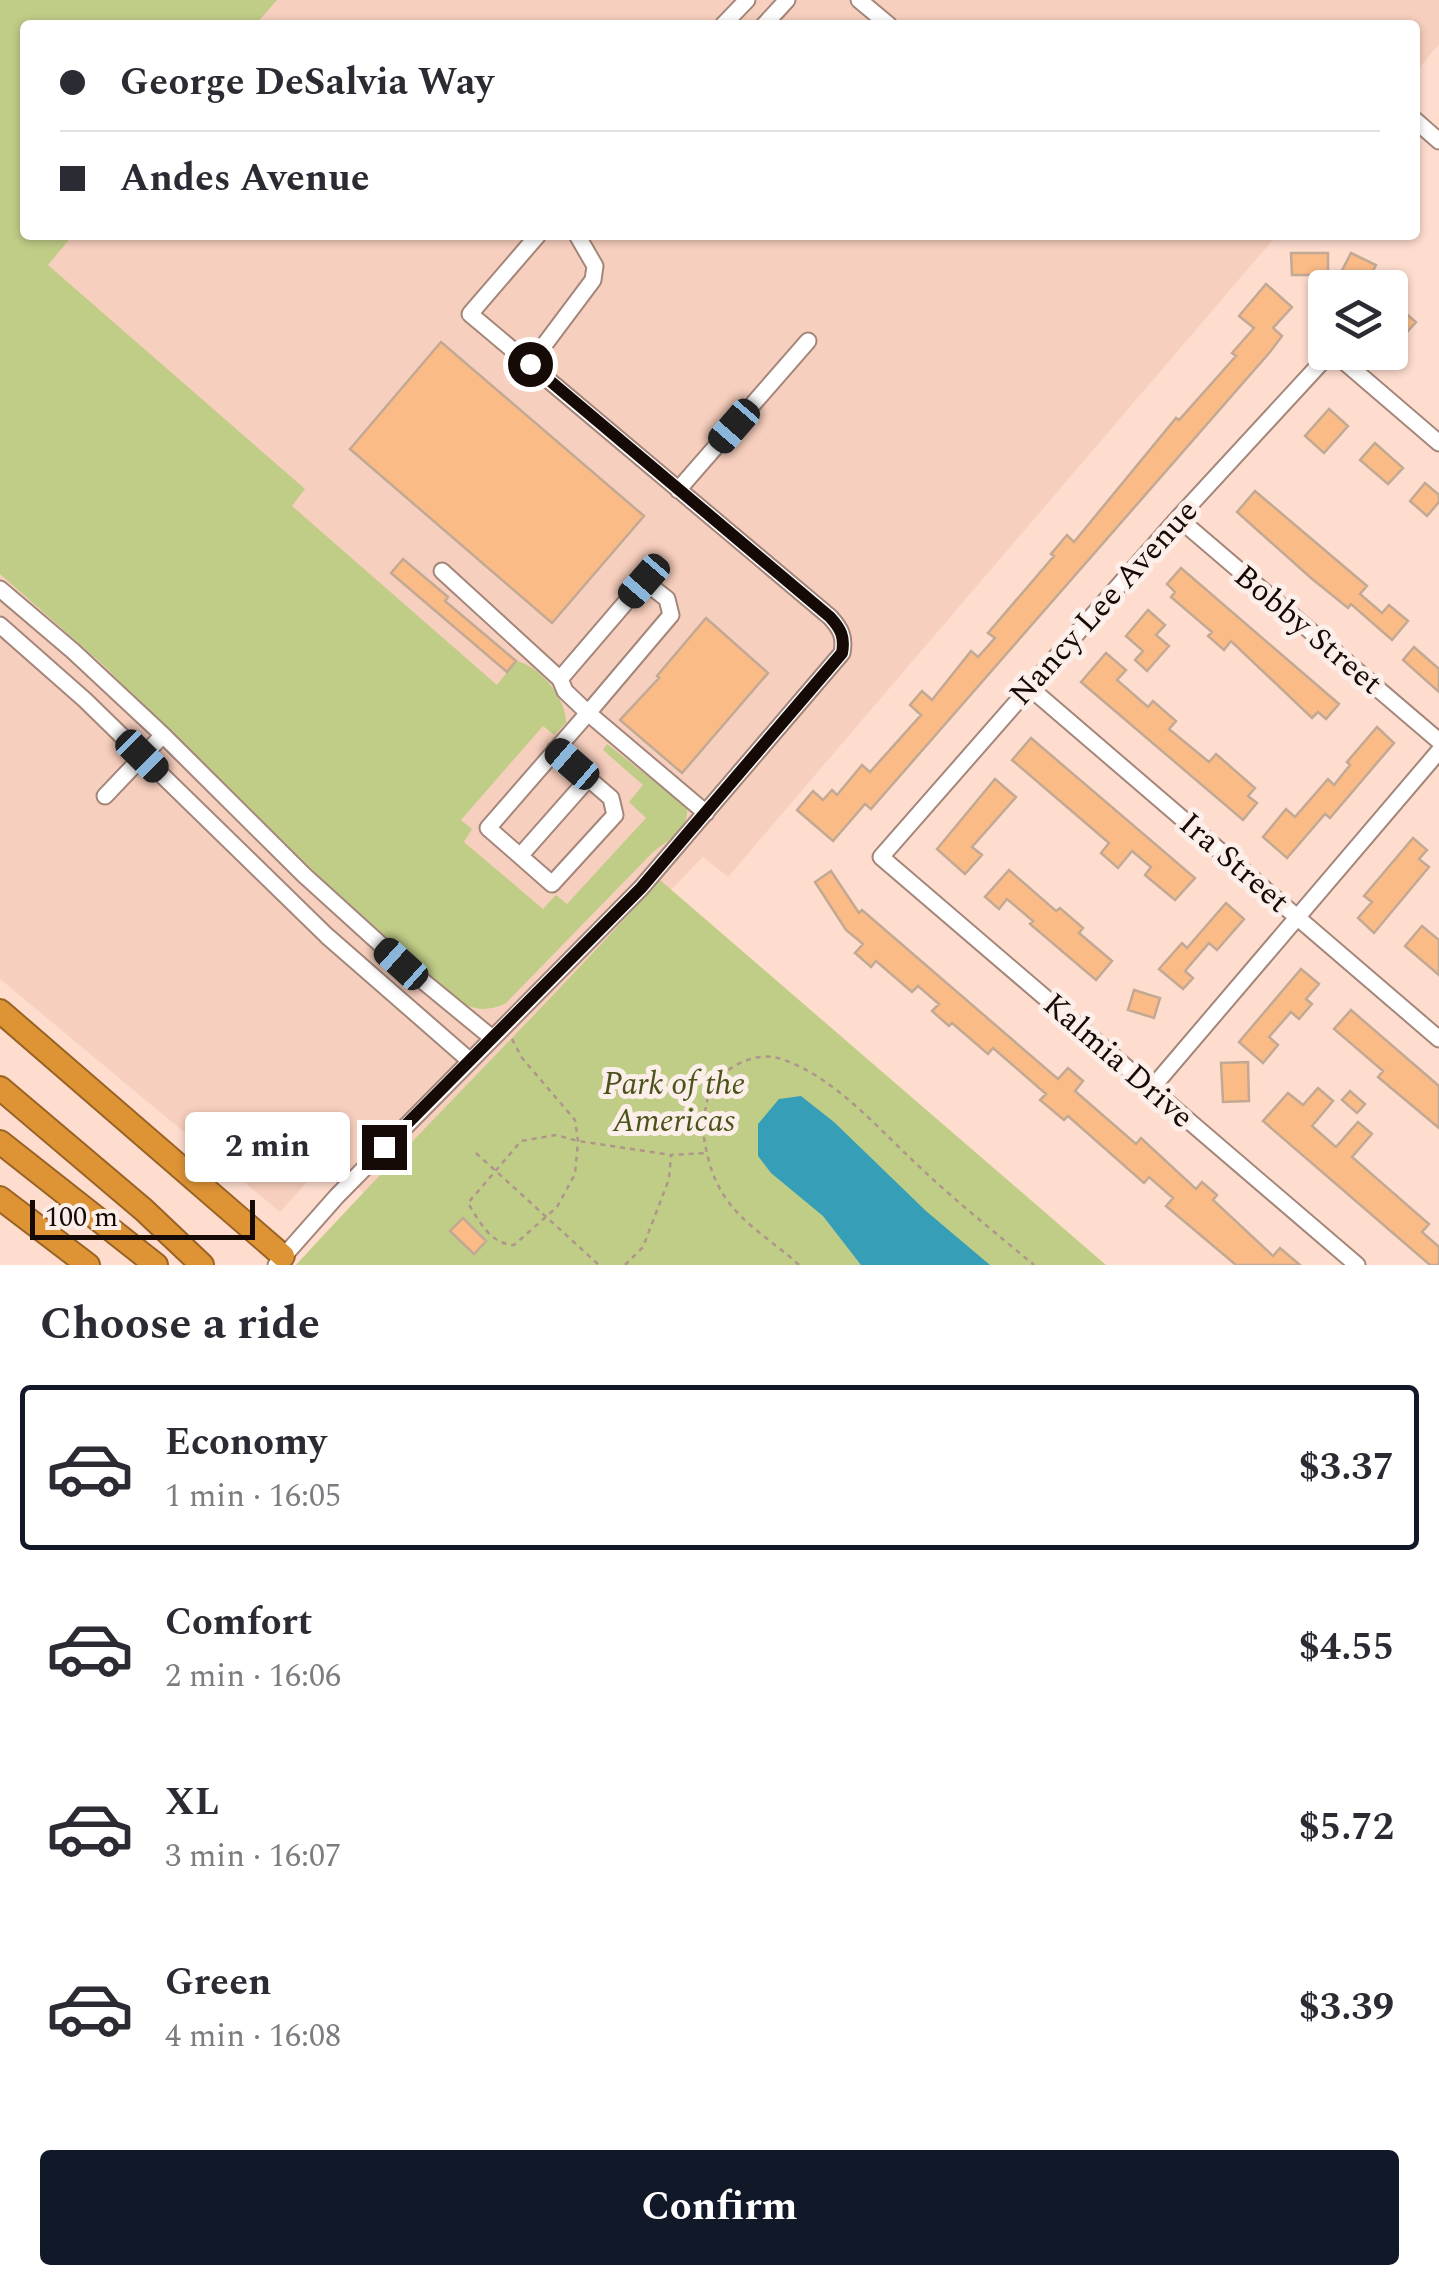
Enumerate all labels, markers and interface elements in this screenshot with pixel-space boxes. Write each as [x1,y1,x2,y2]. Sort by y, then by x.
text: George DeSalvia Way [120,54,494,112]
text: Andes Avenue [120,150,370,208]
map controls [1308,270,1408,370]
button: layers [1308,270,1408,370]
route start [508,342,553,387]
car [703,394,765,458]
street label: Nancy Lee Avenue [998,489,1210,717]
car [613,549,675,613]
street label: Bobby Street [1223,553,1393,707]
car [110,724,174,788]
car [540,733,604,795]
street label: Ira Street [1168,801,1300,925]
car [369,933,433,995]
street label: Kalmia Drive [1031,981,1205,1141]
park label: Park of the Americas [603,1060,745,1146]
callout: 2 min [184,1112,349,1182]
text: 2 min [225,1122,310,1171]
route end [362,1125,407,1170]
scale bar [30,1195,255,1240]
text: 100 m [45,1196,118,1239]
text: Choose a ride [40,1290,320,1359]
text: Economy [165,1414,326,1472]
icon: car [45,1423,135,1513]
text: $3.37 [1299,1439,1394,1497]
text: 1 min · 16:05 [165,1472,341,1521]
text: Comfort [165,1594,312,1652]
icon: car [45,1603,135,1693]
text: $4.55 [1299,1619,1394,1677]
text: 2 min · 16:06 [165,1652,341,1701]
text: XL [165,1774,219,1832]
icon: car [45,1783,135,1873]
text: $5.72 [1299,1799,1394,1857]
text: 3 min · 16:07 [165,1832,341,1881]
text: Green [165,1954,272,2012]
icon: car [45,1963,135,2053]
text: $3.39 [1299,1979,1394,2037]
text: 4 min · 16:08 [165,2012,341,2061]
button: Confirm [40,2150,1399,2265]

